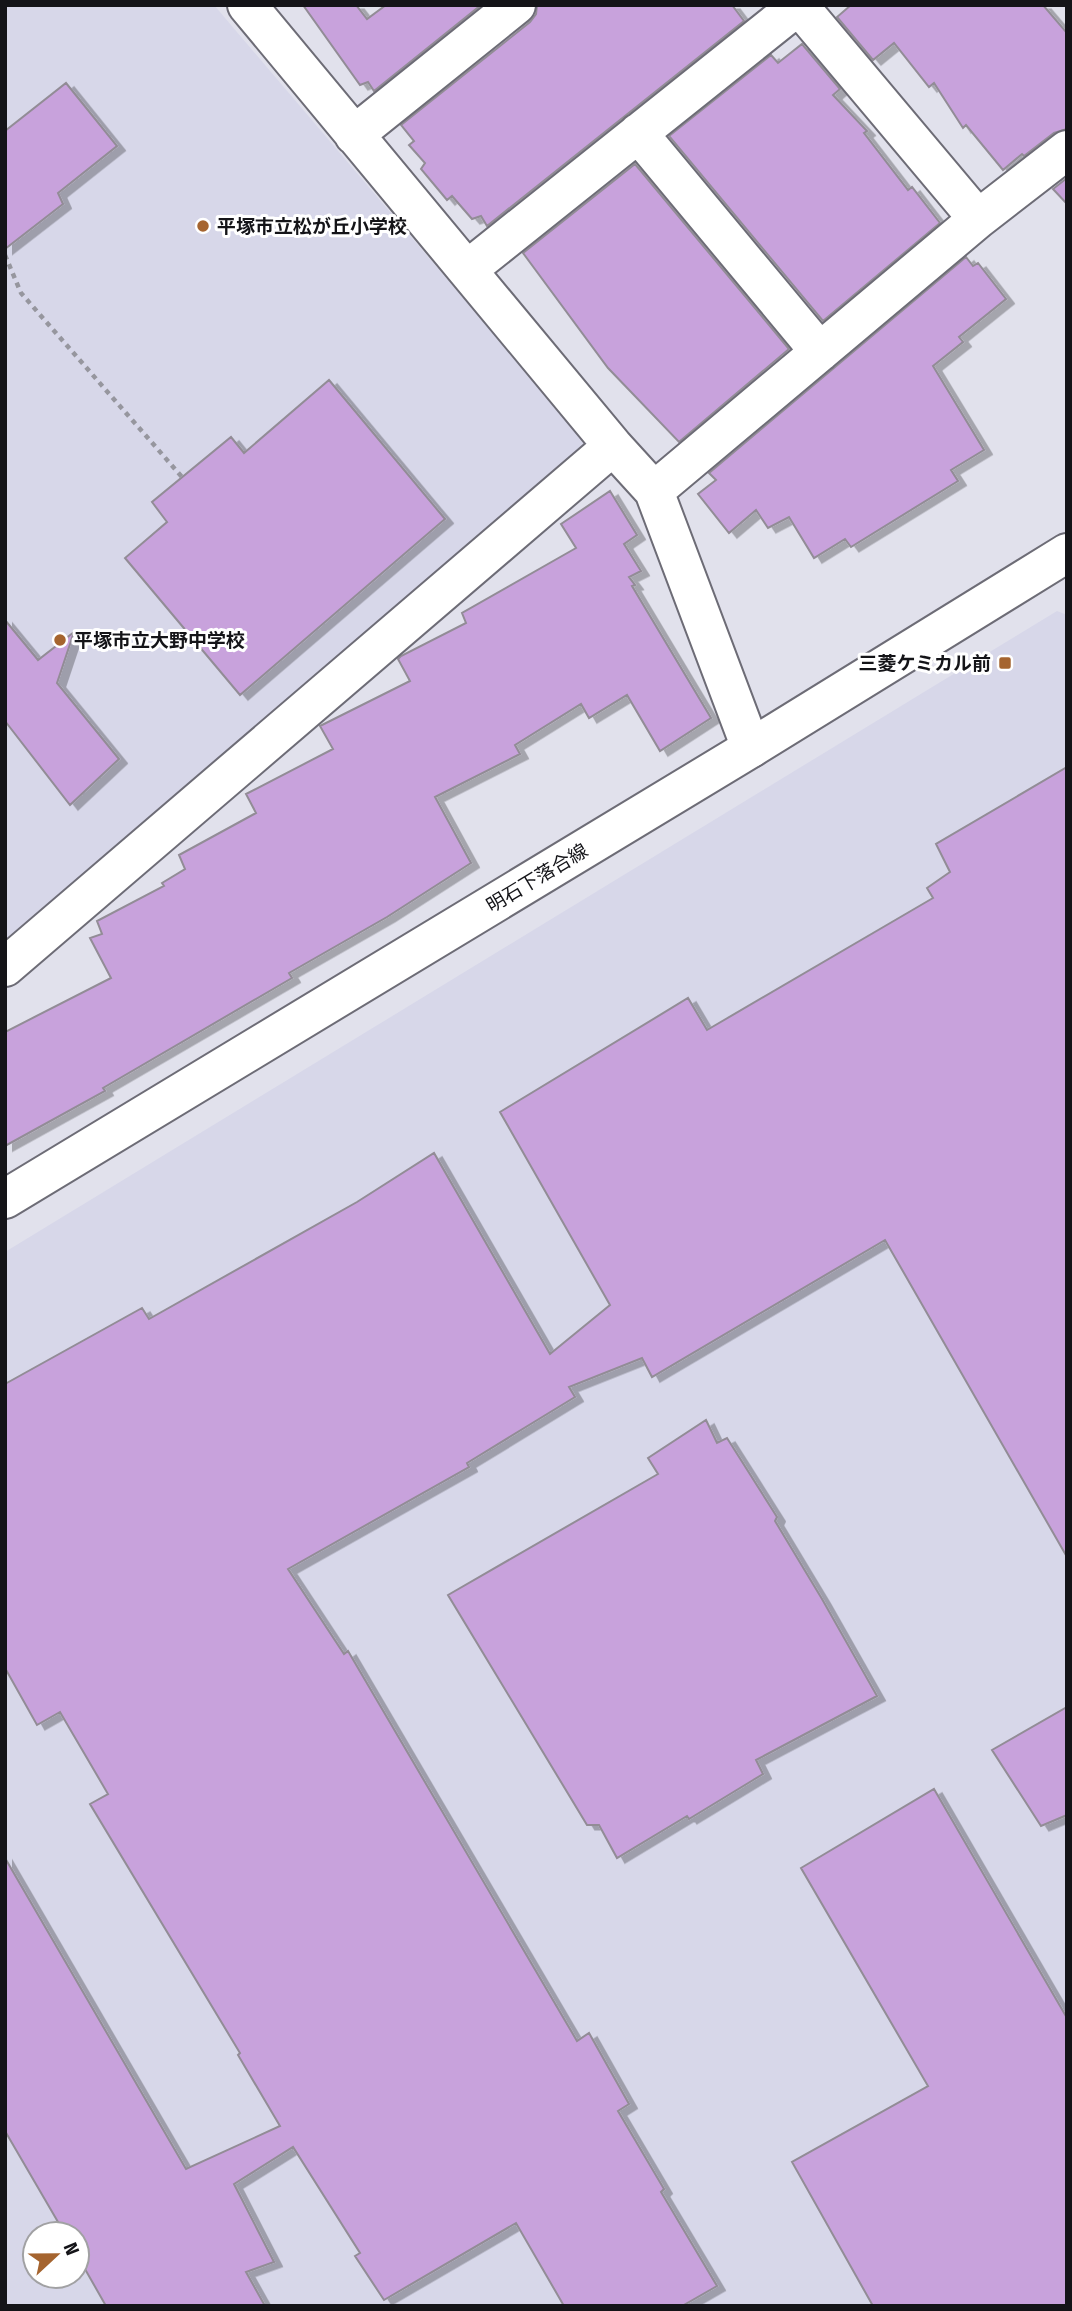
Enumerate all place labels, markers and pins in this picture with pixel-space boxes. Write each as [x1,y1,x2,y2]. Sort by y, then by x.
place label: 平塚市立松が丘小学校 [217,215,407,238]
marker: 平塚市立松が丘小学校 [195,218,211,234]
place label: 平塚市立大野中学校 [74,629,245,652]
marker: 平塚市立大野中学校 [52,632,68,648]
place label: 三菱ケミカル前 [859,652,991,675]
marker: 三菱ケミカル前 [997,655,1013,671]

